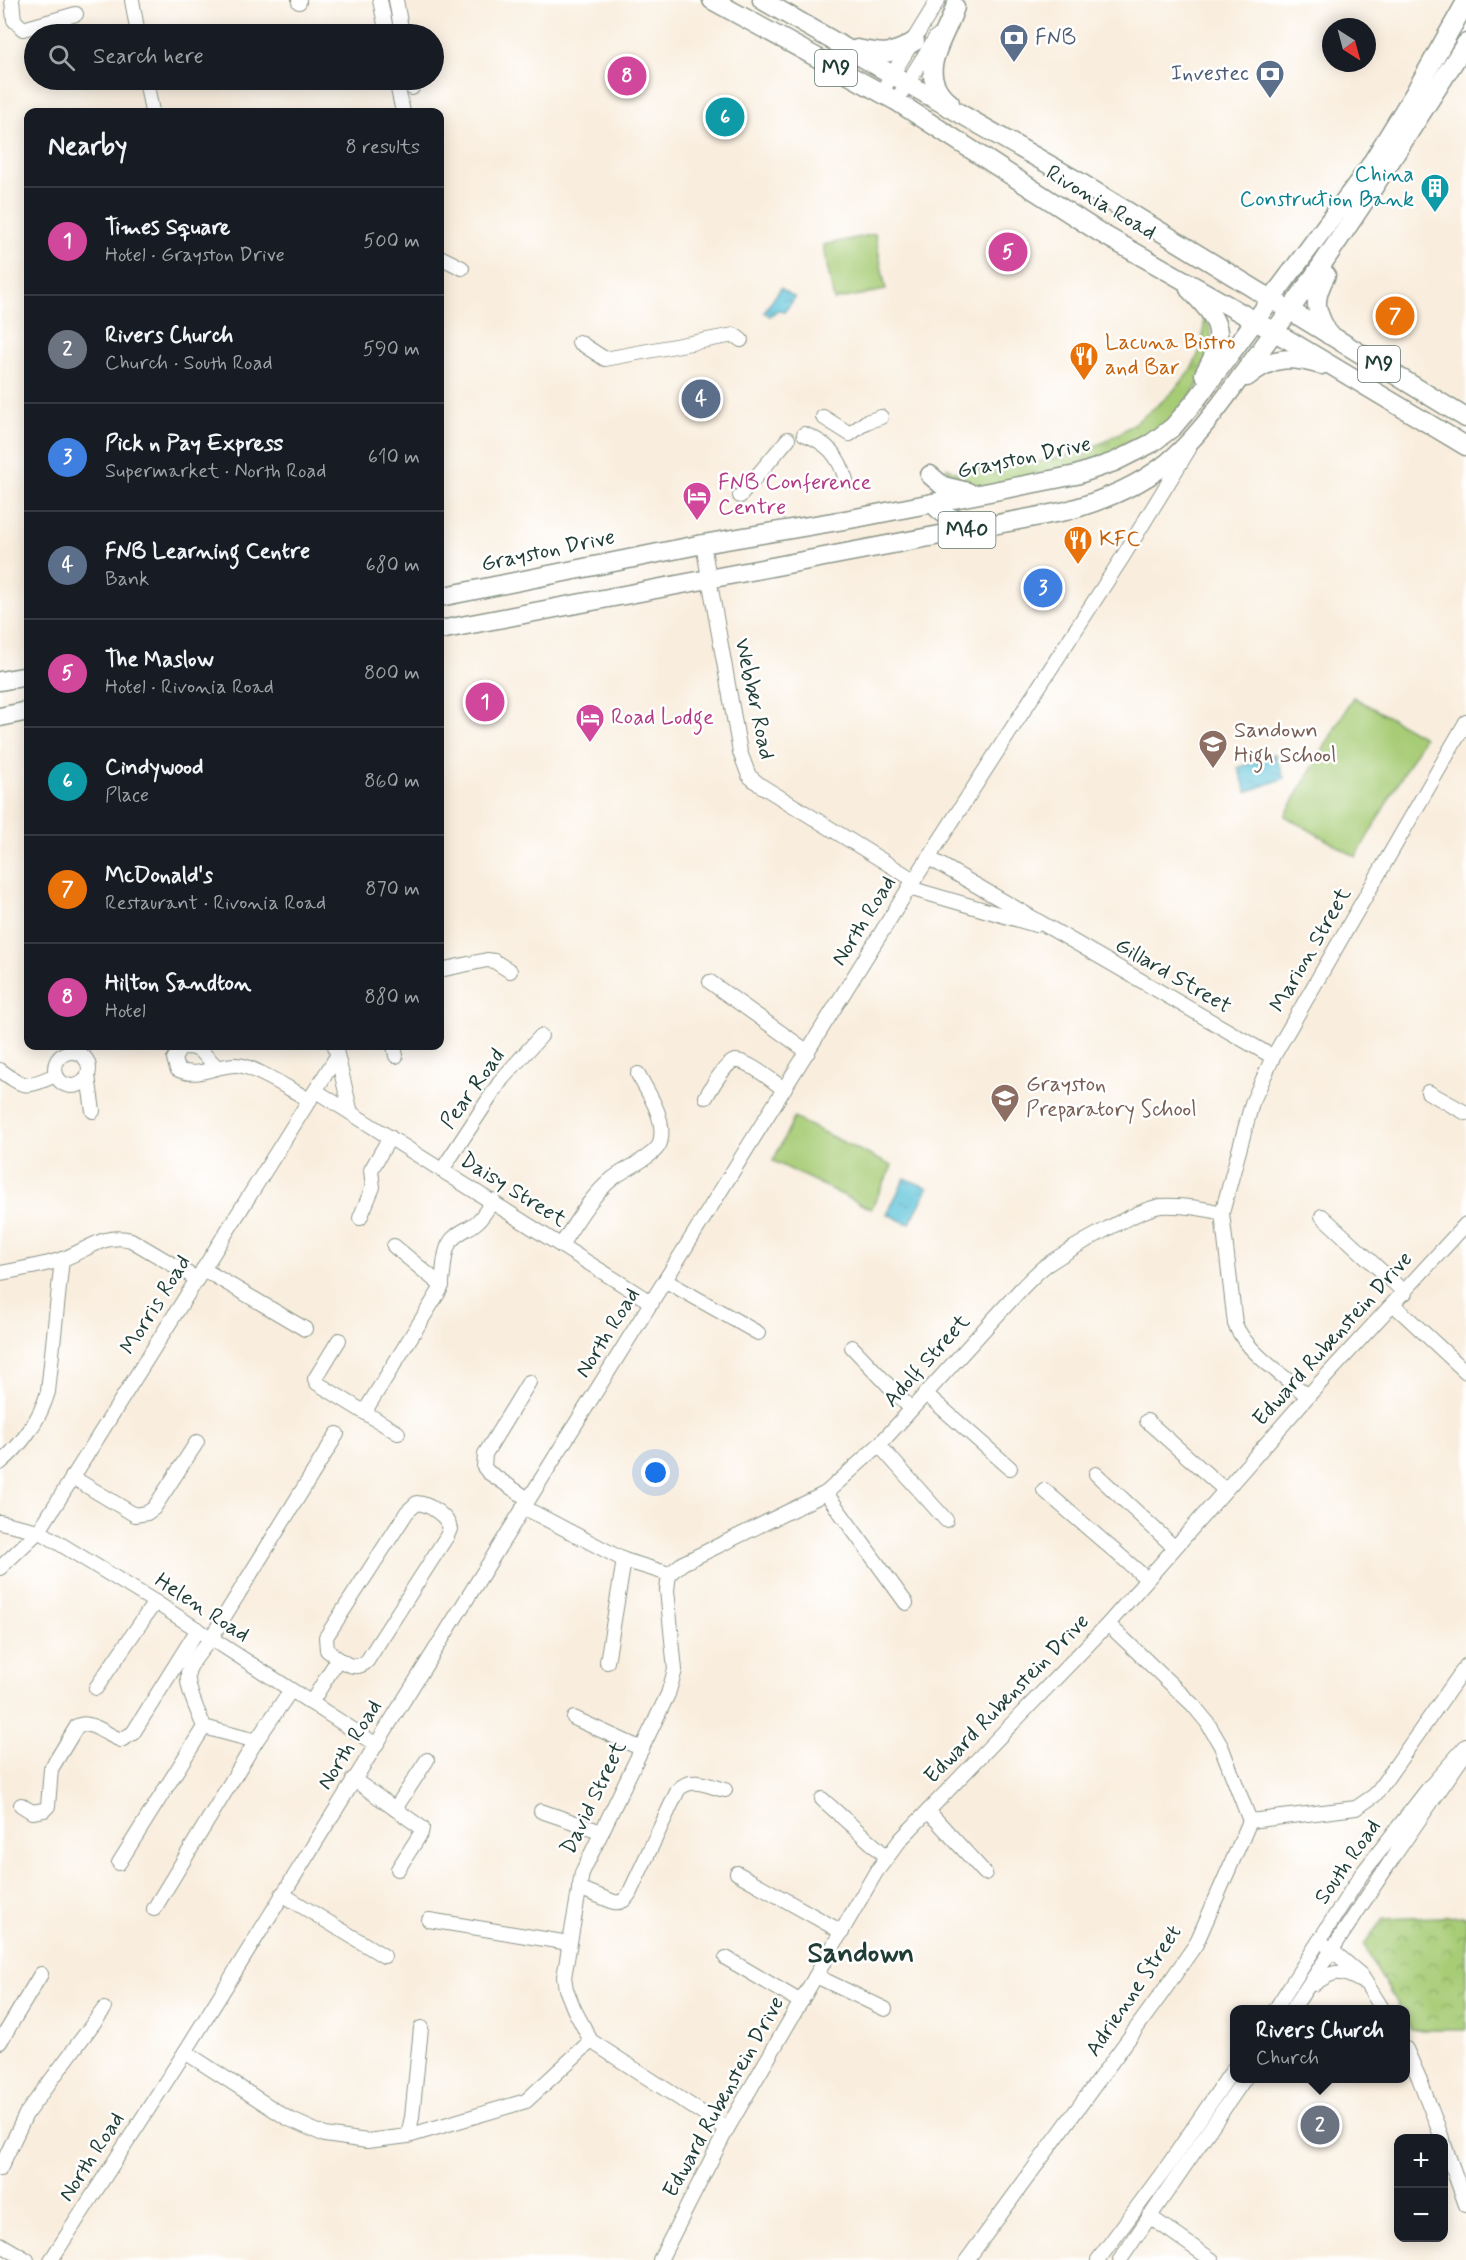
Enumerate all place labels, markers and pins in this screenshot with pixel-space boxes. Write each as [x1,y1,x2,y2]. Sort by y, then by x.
bank icon: FNB [998,22,1030,64]
place label: FNB [1035,24,1076,52]
pin: 8 [608,54,646,98]
bank icon: Investec [1254,58,1286,100]
place label: Investec [1171,60,1249,88]
pin: 6 [706,94,744,140]
place label: China Construction Bank [1240,161,1414,214]
building icon: China Construction Bank [1419,172,1451,214]
pin: 5 [988,230,1028,274]
pin: 7 [1376,294,1414,338]
place label: Lacuna Bistro and Bar [1105,329,1235,382]
restaurant icon: Lacuna Bistro and Bar [1068,340,1100,382]
pin: 4 [682,376,720,422]
place label: FNB Conference Centre [718,469,871,522]
hotel icon: FNB Conference Centre [681,480,713,522]
restaurant icon: KFC [1062,524,1094,566]
place label: KFC [1099,526,1141,554]
pin: 3 [1024,566,1062,610]
pin: 1 [466,680,504,724]
hotel icon: Road Lodge [574,702,606,744]
place label: Road Lodge [611,704,714,735]
place label: Sandown High School [1234,717,1337,773]
school or university icon: Sandown High School [1197,728,1229,770]
place label: Grayston Preparatory School [1026,1071,1197,1124]
school or university icon: Grayston Preparatory School [989,1082,1021,1124]
pin: 2 [1300,2102,1340,2148]

